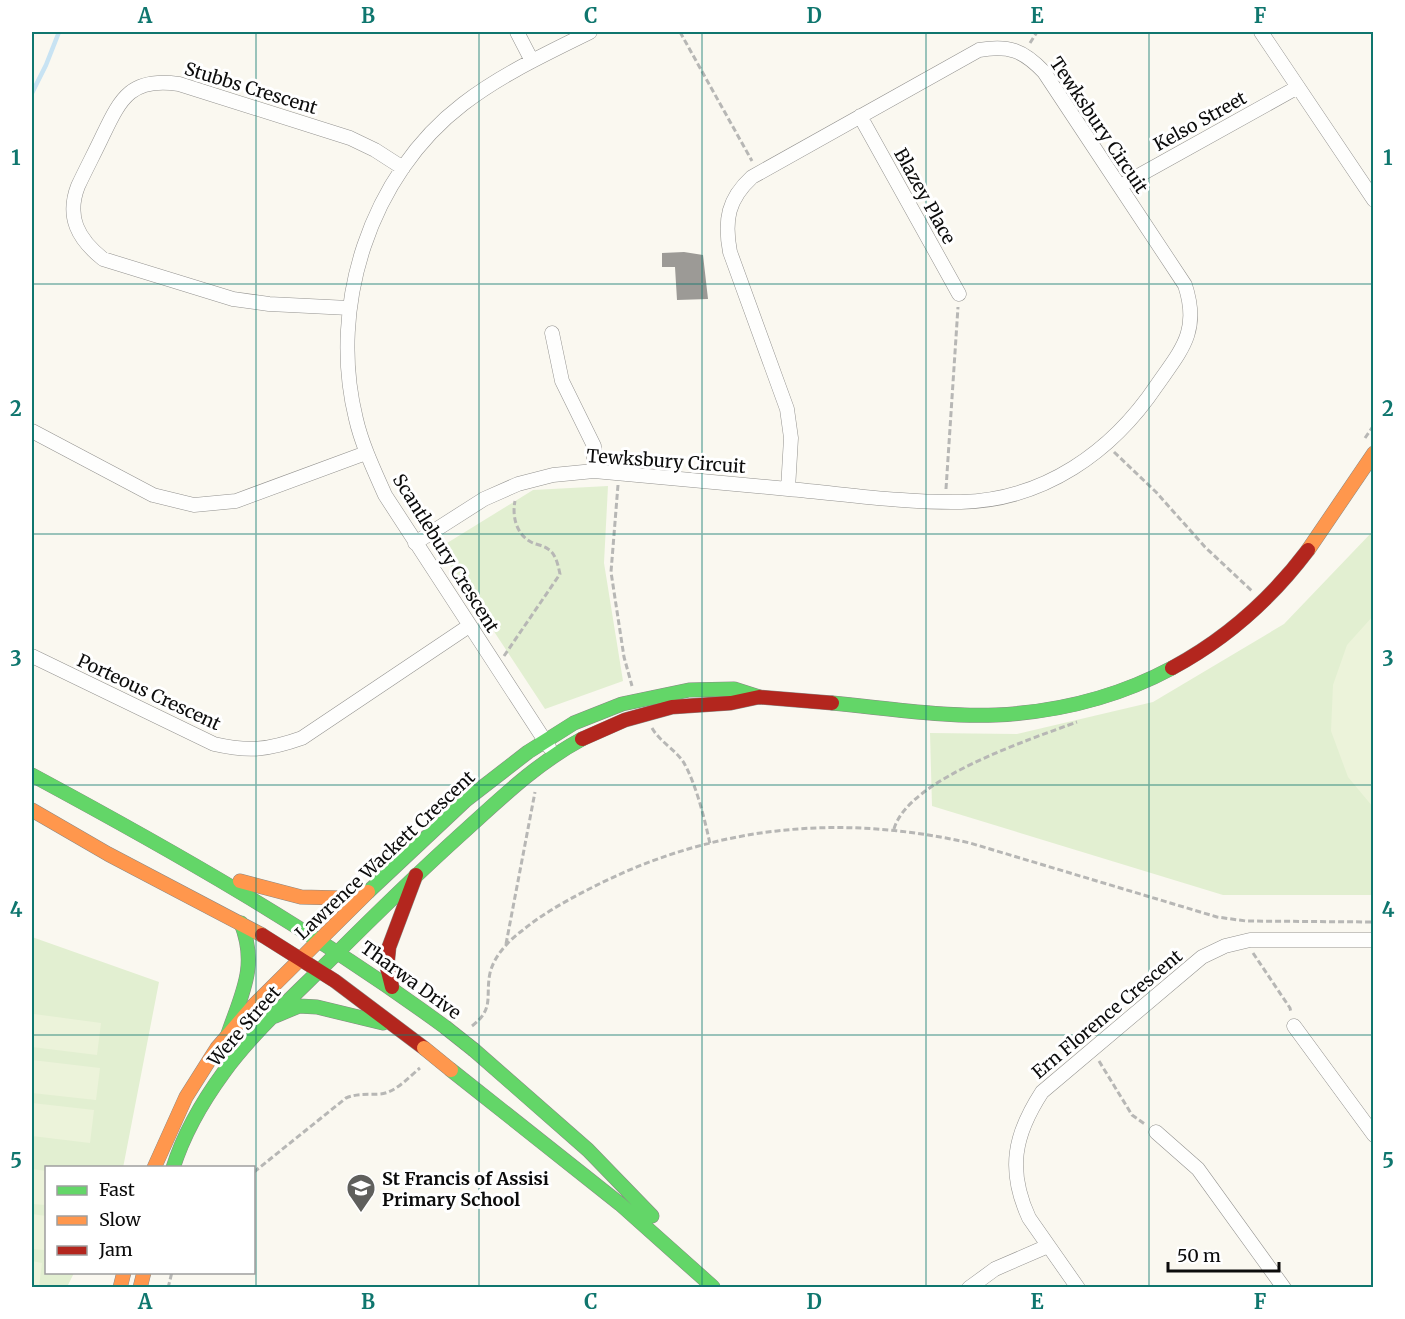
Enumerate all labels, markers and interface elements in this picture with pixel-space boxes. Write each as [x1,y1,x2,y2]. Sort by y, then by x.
text: A [137,3,153,28]
text: B [361,3,375,28]
text: C [584,3,598,28]
text: D [806,3,822,28]
text: E [1030,3,1044,28]
text: F [1254,3,1267,28]
street label: Tewksbury Circuit [1045,52,1153,198]
street label: Stubbs Crescent [182,57,320,119]
street label: Kelso Street [1150,86,1250,156]
street label: Blazey Place [889,144,961,248]
text: 1 [11,145,21,170]
text: 1 [1383,145,1393,170]
text: 2 [10,396,22,421]
text: 2 [1382,396,1394,421]
street label: Tewksbury Circuit [586,444,746,478]
street label: Scantlebury Crescent [388,469,504,637]
text: 3 [10,646,22,671]
text: 3 [1382,646,1394,671]
street label: Porteous Crescent [74,649,224,735]
street label: Lawrence Wackett Crescent [290,766,480,944]
text: 4 [10,897,23,922]
text: 4 [1382,897,1395,922]
street label: Tharwa Drive [356,936,466,1024]
street label: Ern Florence Crescent [1027,944,1187,1084]
street label: Were Street [202,981,285,1072]
text: 5 [10,1148,22,1173]
text: 5 [1382,1148,1394,1173]
legend [45,1166,255,1274]
place label: St Francis of Assisi Primary School [382,1167,549,1211]
school or university icon: St Francis of Assisi Primary School [345,1172,377,1214]
text: Fast [99,1178,135,1201]
text: Slow [99,1208,142,1231]
scale bar [1168,1235,1279,1273]
text: Jam [98,1238,133,1261]
text: 50 m [1177,1244,1221,1267]
text: A [137,1289,153,1314]
text: B [361,1289,375,1314]
text: C [584,1289,598,1314]
text: D [806,1289,822,1314]
text: E [1030,1289,1044,1314]
text: F [1254,1289,1267,1314]

